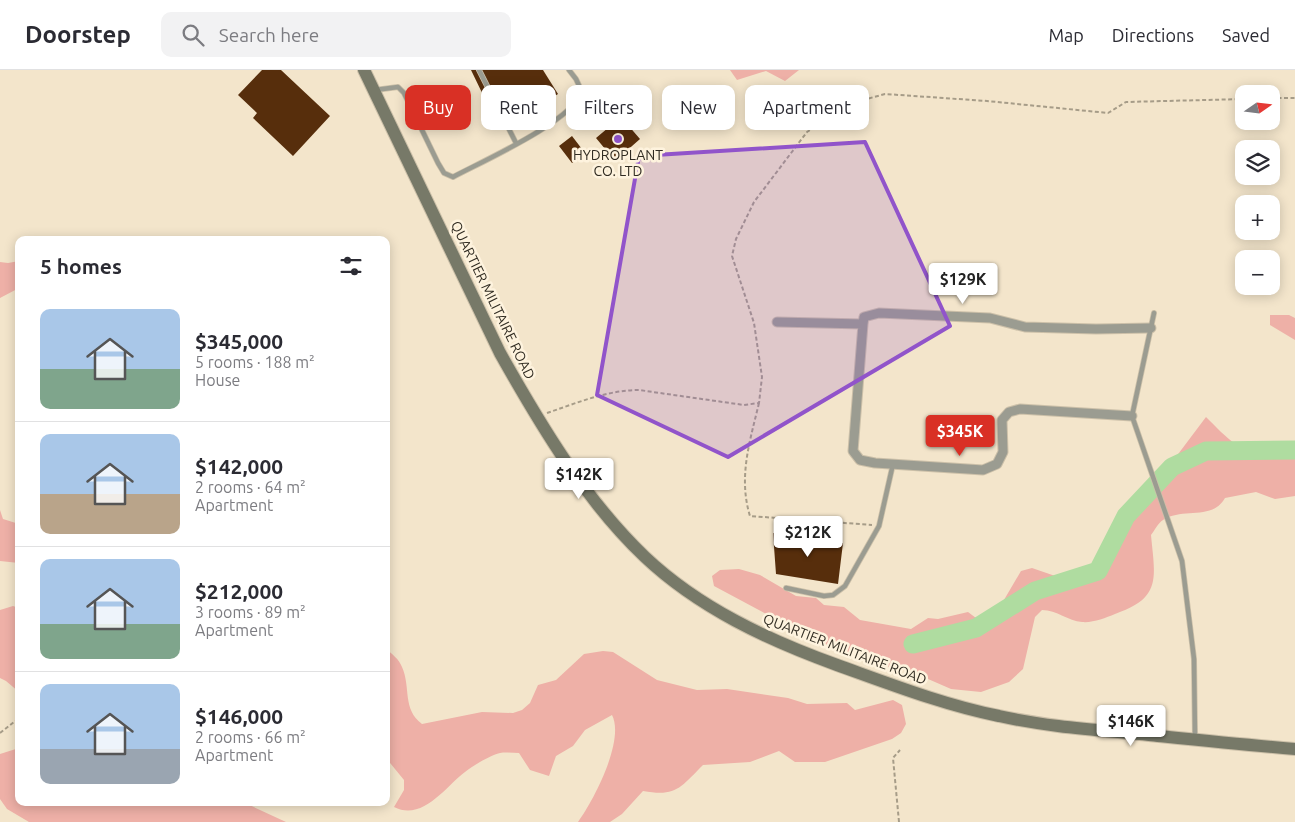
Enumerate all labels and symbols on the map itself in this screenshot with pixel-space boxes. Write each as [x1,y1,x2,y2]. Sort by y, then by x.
north arrow [1235,85,1280,130]
marker: HYDROPLANT CO. LTD [612,133,624,145]
place label: HYDROPLANT CO. LTD [573,147,663,179]
street label: QUARTIER MILITAIRE ROAD [448,218,538,382]
pin: $129K [928,262,998,305]
pin: $345K [925,414,995,457]
pin: $142K [544,458,614,500]
pin: $212K [773,516,843,558]
street label: QUARTIER MILITAIRE ROAD [761,610,929,688]
pin: $146K [1096,704,1166,747]

